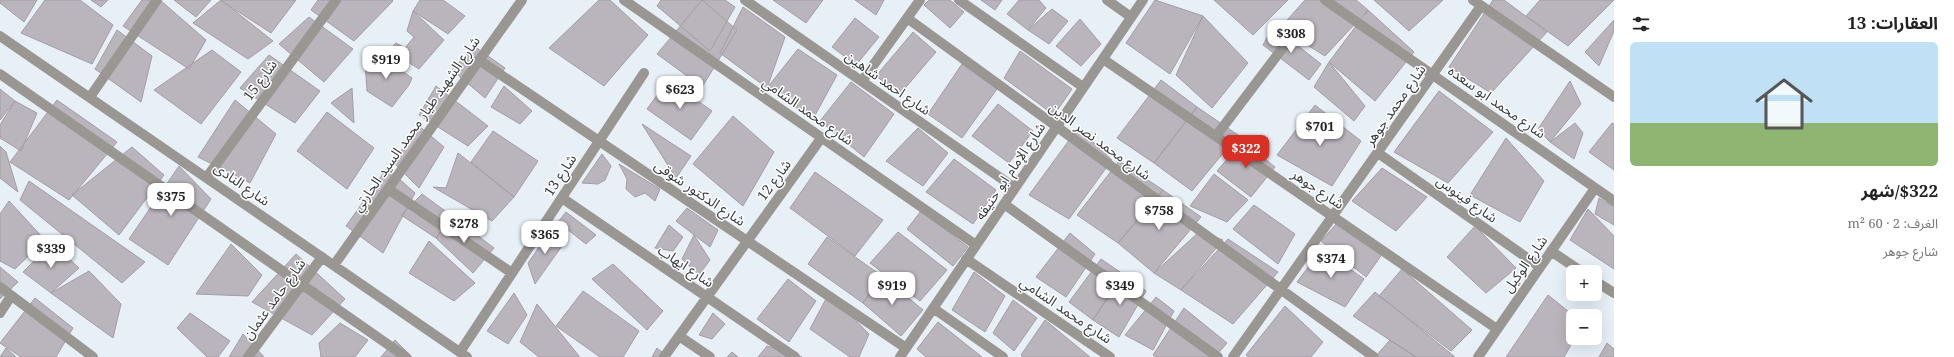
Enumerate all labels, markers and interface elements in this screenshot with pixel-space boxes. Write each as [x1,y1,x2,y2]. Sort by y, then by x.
text: العقارات: 13 [1847,11,1938,34]
icon: filters [1630,13,1652,35]
pin: $308 [1267,20,1315,54]
text: $308 [1276,24,1306,42]
street label: شارع الشهيد طيار محمد السيد الحارتي [347,32,486,217]
pin: $919 [362,46,410,80]
street label: شارع احمد شاهين [841,46,935,121]
text: $919 [371,50,401,68]
street label: شارع 15 [238,55,283,105]
street label: شارع محمد جوهر [1359,60,1431,151]
street label: شارع محمد ابو سعده [1444,61,1550,144]
icon: home [1748,68,1820,140]
street label: شارع محمد الشامي [758,72,858,151]
pin: $623 [656,76,704,110]
text: $623 [665,80,695,98]
street label: شارع محمد نصر الدين [1044,97,1155,186]
pin: $701 [1296,113,1344,147]
text: $701 [1305,117,1335,135]
street label: شارع الإمام ابو حنيفه [970,118,1051,224]
pin: $322 [1222,135,1270,169]
text: $322 [1231,139,1261,157]
street label: شارع 13 [539,150,582,201]
street label: شارع الدكتور شوقى [650,155,749,232]
street label: شارع 12 [752,155,797,205]
street label: شارع النادى [209,157,274,211]
street label: شارع جوهر [1286,164,1348,215]
street label: شارع فينوس [1432,171,1502,228]
text: $322/شهر [1861,179,1938,202]
pin: $375 [147,183,195,217]
text: $375 [156,187,186,205]
pin: $758 [1135,197,1183,231]
text: $758 [1144,201,1174,219]
pin: $278 [440,210,488,244]
text: $278 [449,214,479,232]
text: الغرف: 2 · 60 m² [1847,214,1938,232]
pin: $365 [521,221,569,255]
text: $365 [530,225,560,243]
street label: شارع الوكيل [1498,231,1553,297]
pin: $339 [27,235,75,269]
text: $339 [36,239,66,257]
street label: شارع ايهاب [654,240,718,293]
text: شارع جوهر [1883,242,1938,260]
pin: $374 [1307,245,1355,279]
text: $374 [1316,249,1346,267]
street label: شارع حامد عثمان [238,254,311,344]
map controls [1566,265,1602,345]
button: + [1566,265,1602,301]
pin: $919 [868,272,916,306]
street label: شارع محمد الشامي [1015,272,1116,349]
pin: $349 [1096,272,1144,306]
text: $919 [877,276,907,294]
text: $349 [1105,276,1135,294]
button: − [1566,309,1602,345]

